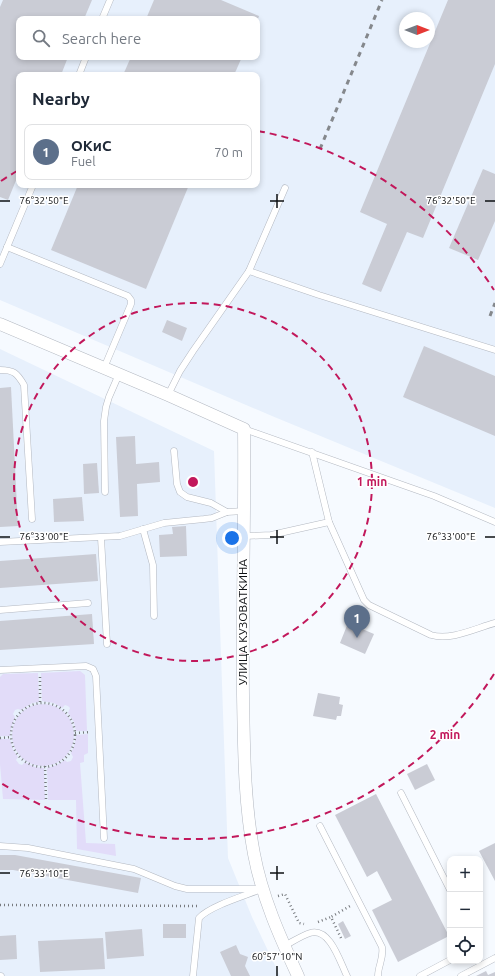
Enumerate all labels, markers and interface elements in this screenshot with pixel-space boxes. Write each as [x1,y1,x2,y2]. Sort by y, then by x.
north arrow [399,12,435,48]
search box [16,16,260,60]
icon: search [30,27,52,49]
text: Search here [62,30,141,47]
text: Nearby [32,89,90,108]
text: ОКиС [71,137,112,154]
text: 1 [42,145,50,159]
text: 70 m [214,145,243,159]
text: Fuel [71,154,96,168]
text: 76°32'50"E [19,195,69,206]
text: 76°32'50"E [426,195,476,206]
centre of rings [186,475,200,489]
text: 1 min [357,475,387,488]
your location [222,528,242,548]
text: 76°33'00"E [19,531,69,542]
text: 76°33'00"E [426,531,476,542]
street label: УЛИЦА КУЗОВАТКИНА [236,559,249,685]
pin: 1 [344,605,370,638]
text: 2 min [430,728,460,741]
map controls [447,856,483,964]
button: + [447,856,483,892]
text: 76°33'10"E [19,868,69,879]
button: − [447,892,483,928]
button: locate [447,928,483,964]
text: 60°57'10"N [252,951,302,962]

